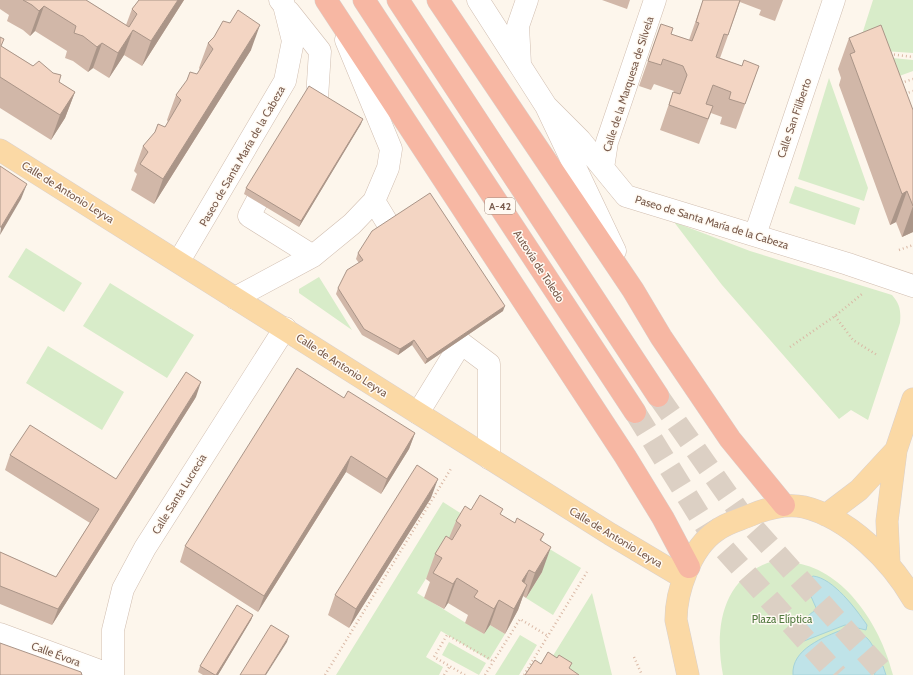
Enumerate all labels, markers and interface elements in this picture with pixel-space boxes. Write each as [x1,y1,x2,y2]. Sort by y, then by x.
street label: Calle de la Marquesa de Silvela [599,14,657,153]
street label: Calle San Filiberto [774,76,814,160]
street label: Paseo de Santa María de la Cabeza [196,83,288,229]
street label: Calle de Antonio Leyva [19,158,117,226]
street label: Paseo de Santa María de la Cabeza [633,192,791,252]
road number: A-42 [485,198,515,214]
street label: Autovía de Toledo [510,227,568,305]
street label: Calle de Antonio Leyva [294,330,391,400]
street label: Calle Santa Lucrecia [149,451,210,537]
street label: Calle de Antonio Leyva [567,504,666,571]
park label: Plaza Elíptica [752,612,813,626]
street label: Calle Évora [30,639,83,670]

